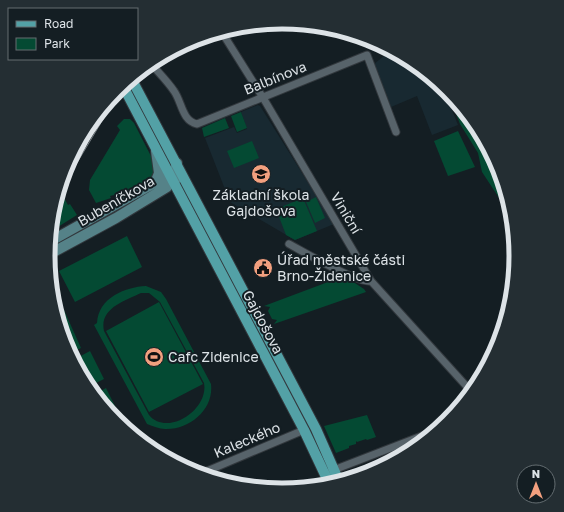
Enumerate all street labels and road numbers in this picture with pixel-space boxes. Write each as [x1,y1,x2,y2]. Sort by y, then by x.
street label: Balbínova [241,57,309,98]
street label: Bubeníčkova [74,172,157,229]
street label: Viniční [327,189,366,238]
street label: Gajdošova [240,287,287,356]
street label: Kaleckého [211,418,282,461]

